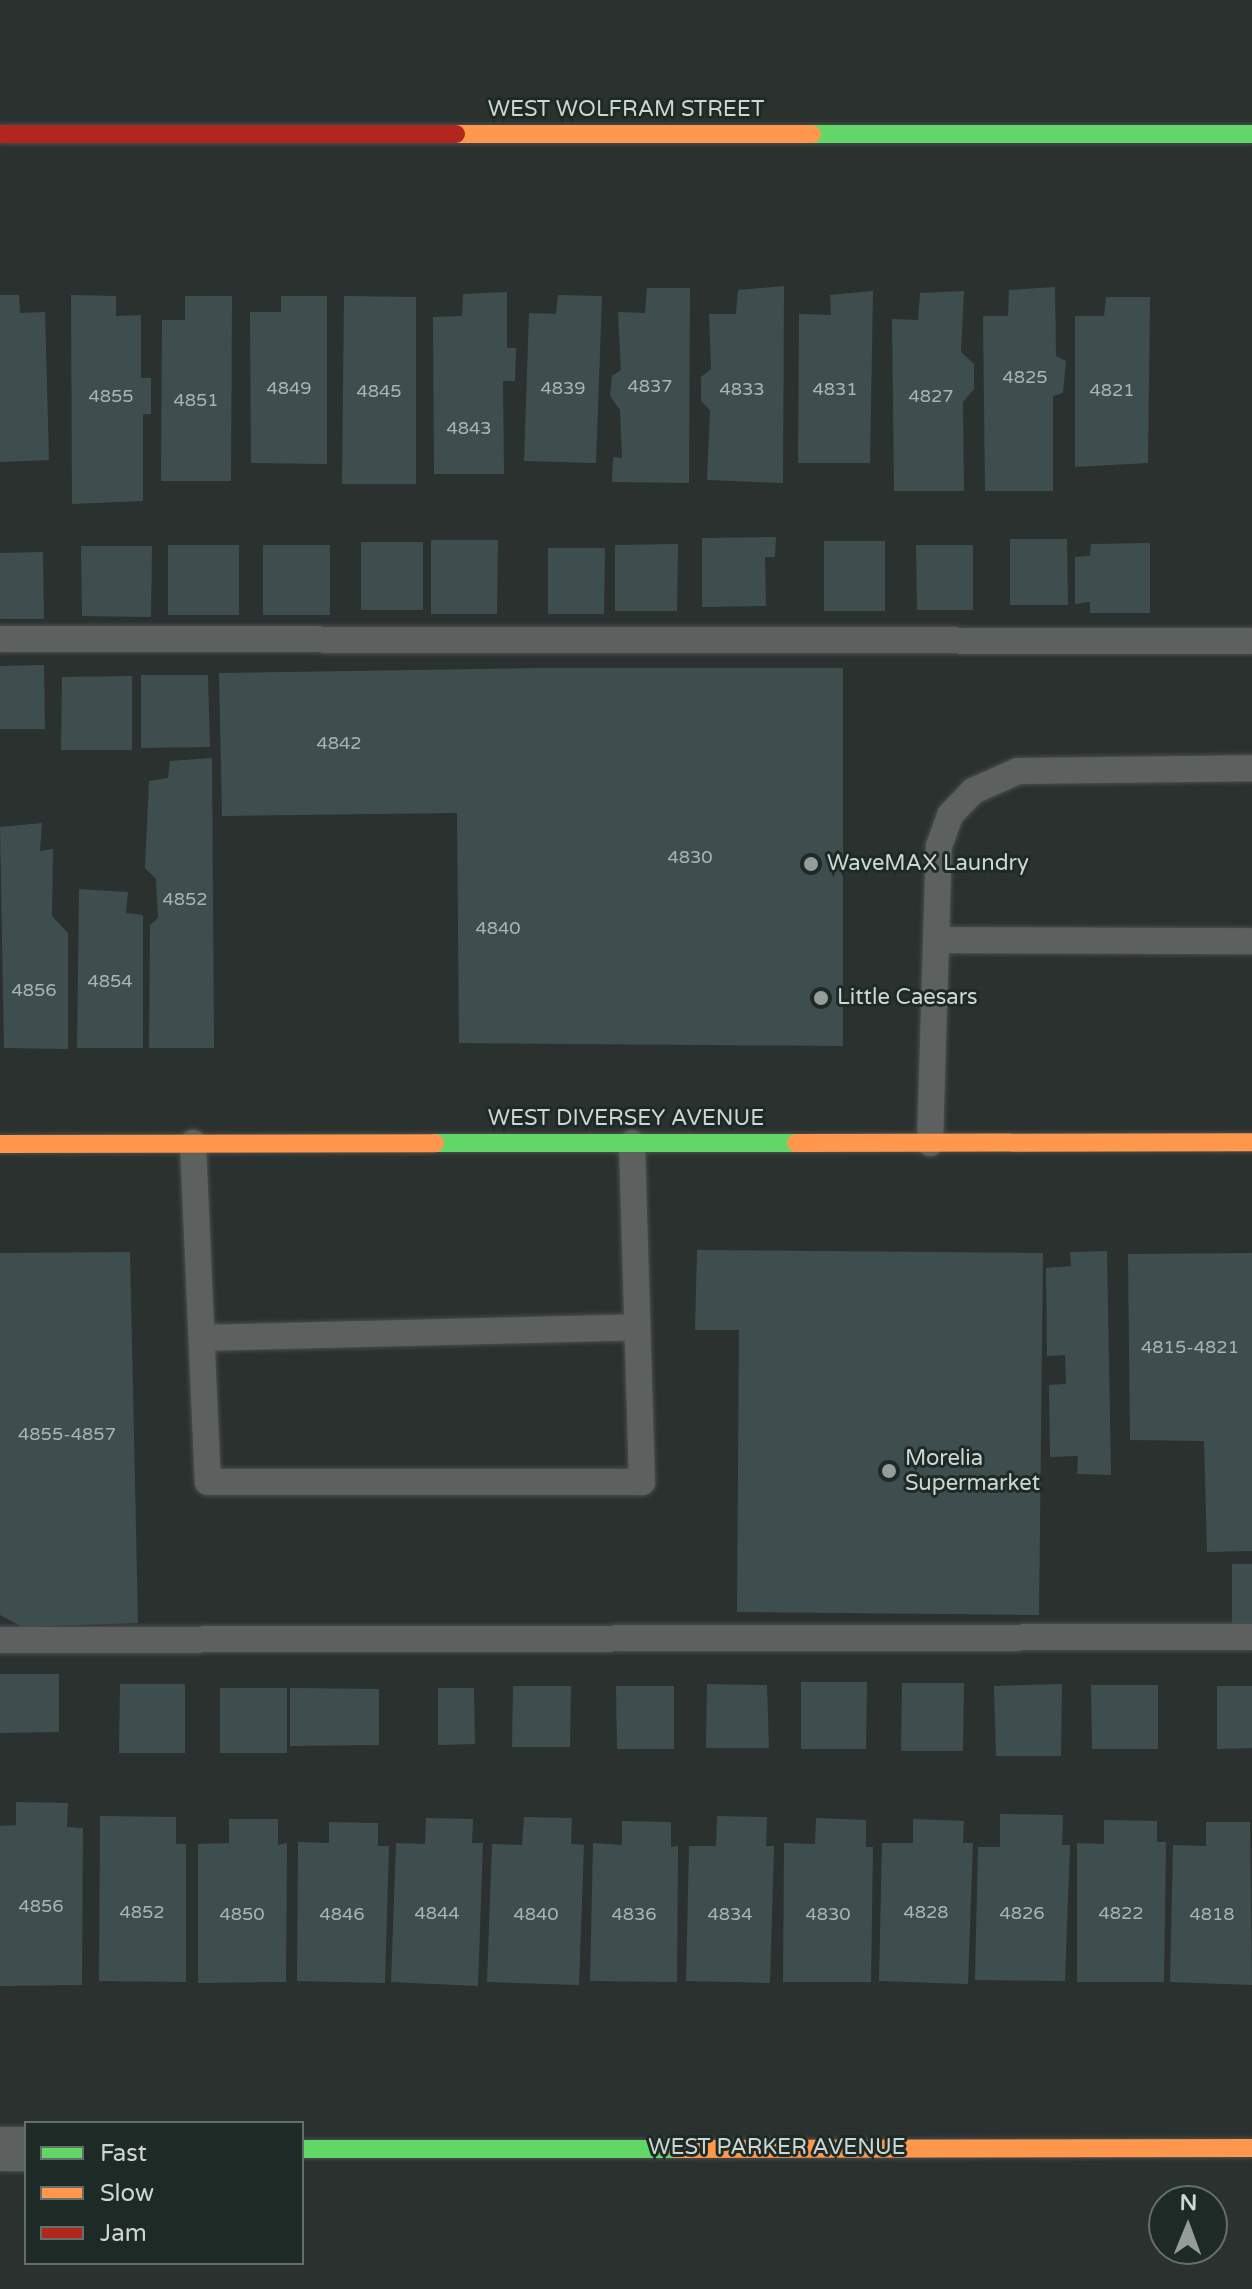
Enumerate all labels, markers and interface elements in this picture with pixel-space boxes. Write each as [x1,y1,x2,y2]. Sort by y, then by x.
street label: WEST WOLFRAM STREET [488,97,764,123]
house number: 4825 [1002,366,1048,388]
house number: 4837 [627,375,673,397]
house number: 4849 [266,377,312,399]
house number: 4839 [540,377,586,399]
house number: 4833 [719,378,765,400]
house number: 4831 [812,378,858,400]
house number: 4821 [1089,379,1135,401]
house number: 4845 [356,380,402,402]
house number: 4855 [88,385,134,407]
house number: 4827 [908,385,954,407]
house number: 4851 [173,389,219,411]
house number: 4843 [446,417,492,439]
house number: 4842 [316,732,362,754]
house number: 4830 [667,846,713,868]
place label: WaveMAX Laundry [827,851,1029,877]
marker: WaveMAX Laundry [802,855,820,873]
house number: 4852 [162,888,208,910]
house number: 4840 [475,917,521,939]
house number: 4854 [87,970,133,992]
house number: 4856 [11,979,57,1001]
place label: Little Caesars [837,985,978,1011]
marker: Little Caesars [812,989,830,1007]
street label: WEST DIVERSEY AVENUE [488,1106,764,1132]
house number: 4815-4821 [1141,1336,1239,1358]
house number: 4855-4857 [18,1423,116,1445]
place label: Morelia Supermarket [905,1445,1040,1496]
marker: Morelia Supermarket [880,1462,898,1480]
house number: 4856 [18,1895,64,1917]
house number: 4852 [119,1901,165,1923]
house number: 4828 [903,1901,949,1923]
house number: 4844 [414,1902,460,1924]
house number: 4826 [999,1902,1045,1924]
house number: 4822 [1098,1902,1144,1924]
house number: 4850 [219,1903,265,1925]
house number: 4846 [319,1903,365,1925]
house number: 4840 [513,1903,559,1925]
house number: 4836 [611,1903,657,1925]
house number: 4834 [707,1903,753,1925]
house number: 4830 [805,1903,851,1925]
house number: 4818 [1189,1903,1235,1925]
legend [24,2121,304,2265]
street label: WEST PARKER AVENUE [648,2135,906,2161]
text: Fast [100,2139,147,2168]
text: Slow [100,2179,154,2208]
north arrow [1148,2185,1228,2265]
text: N [1179,2190,1197,2216]
text: Jam [100,2219,147,2248]

